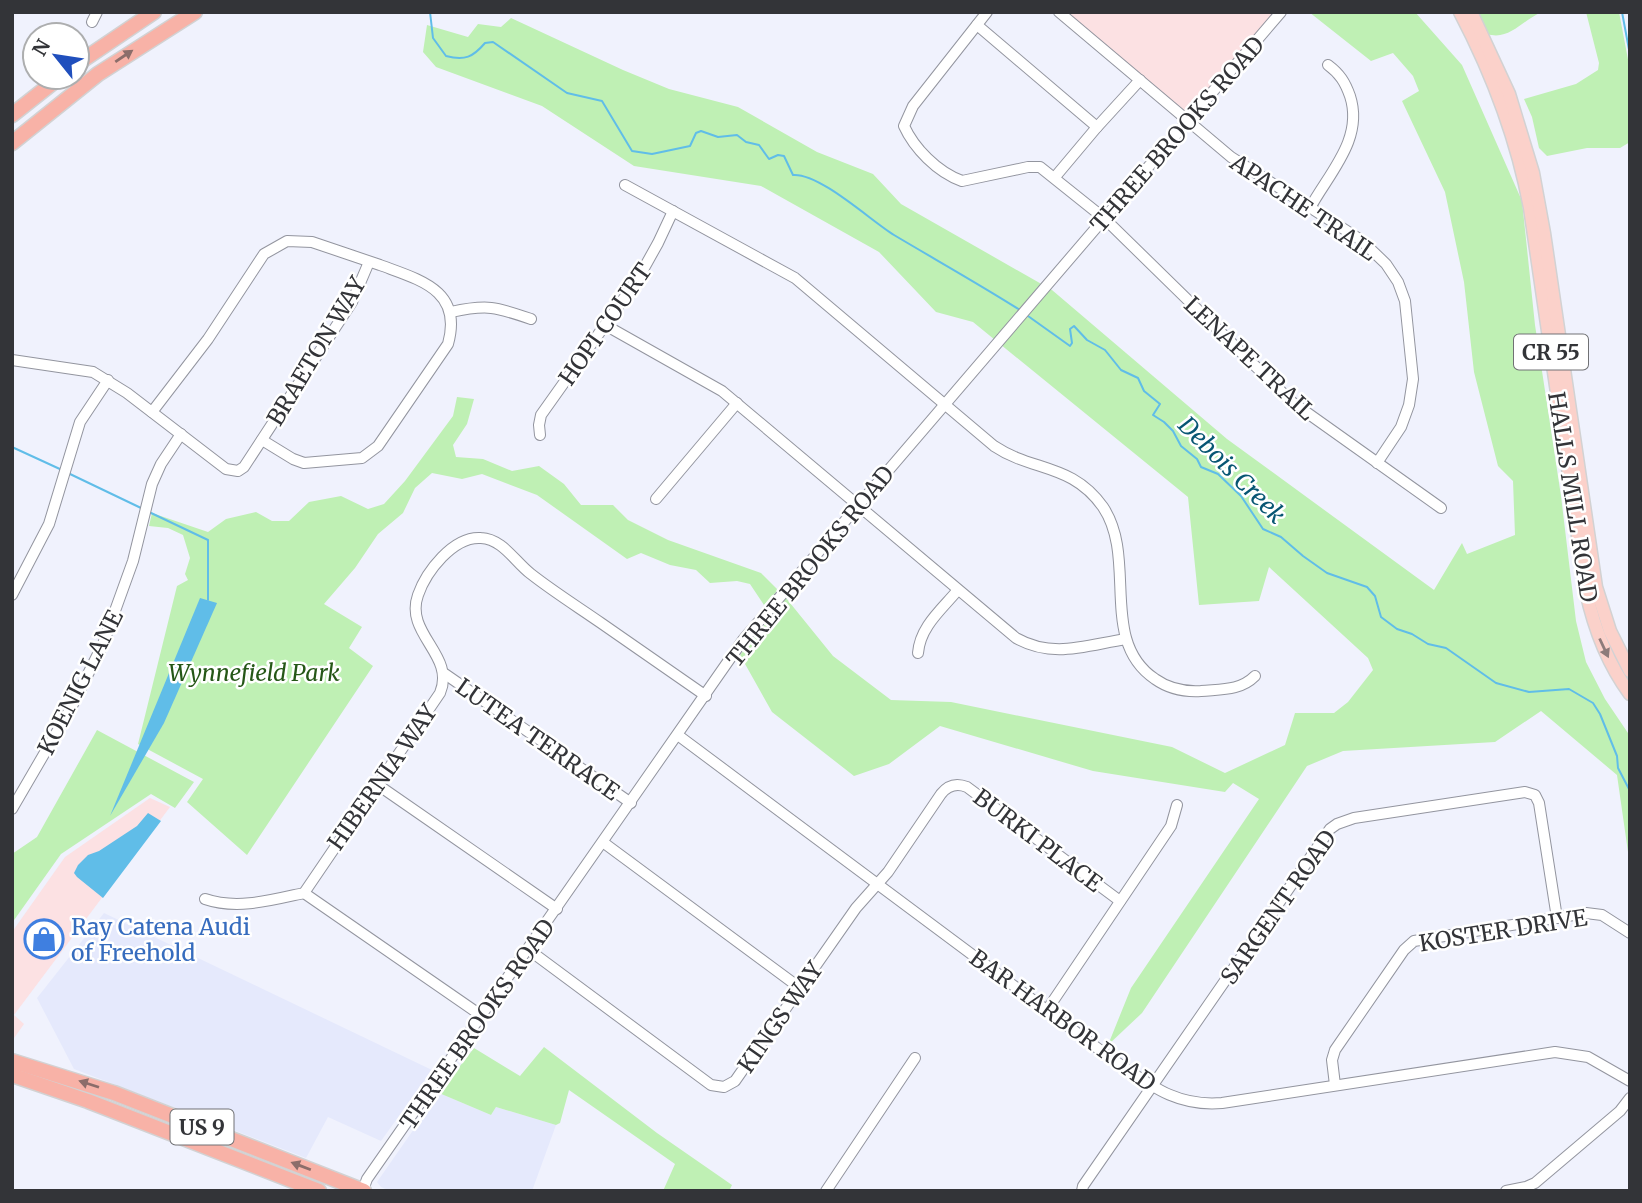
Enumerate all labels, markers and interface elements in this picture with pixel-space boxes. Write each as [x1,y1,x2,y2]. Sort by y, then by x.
north arrow [21,21,91,91]
street label: THREE BROOKS ROAD [1084,30,1270,238]
text: N [27,35,55,60]
one-way arrow [115,49,133,63]
street label: APACHE TRAIL [1224,147,1383,267]
street label: HOPI COURT [552,257,658,391]
street label: BRAETON WAY [260,270,372,431]
street label: LENAPE TRAIL [1178,290,1322,426]
road number: CR 55 [1514,334,1588,370]
street label: HALLS MILL ROAD [1542,390,1604,604]
water label: Debois Creek [1171,409,1292,530]
street label: THREE BROOKS ROAD [720,460,900,672]
street label: KOENIG LANE [31,604,129,759]
one-way arrow [1598,638,1610,658]
park label: Wynnefield Park [168,658,340,687]
street label: LUTEA TERRACE [451,672,626,806]
street label: HIBERNIA WAY [321,698,444,856]
street label: BURKI PLACE [968,782,1108,898]
street label: SARGENT ROAD [1214,824,1342,990]
street label: KOSTER DRIVE [1417,902,1589,958]
place label: Ray Catena Audi of Freehold [71,912,250,967]
street label: THREE BROOKS ROAD [393,913,561,1135]
shop icon: Ray Catena Audi of Freehold [23,918,65,960]
street label: BAR HARBOR ROAD [964,943,1162,1097]
street label: KINGS WAY [731,955,830,1078]
one-way arrow [78,1078,99,1089]
road number: US 9 [170,1110,234,1144]
one-way arrow [290,1160,311,1171]

